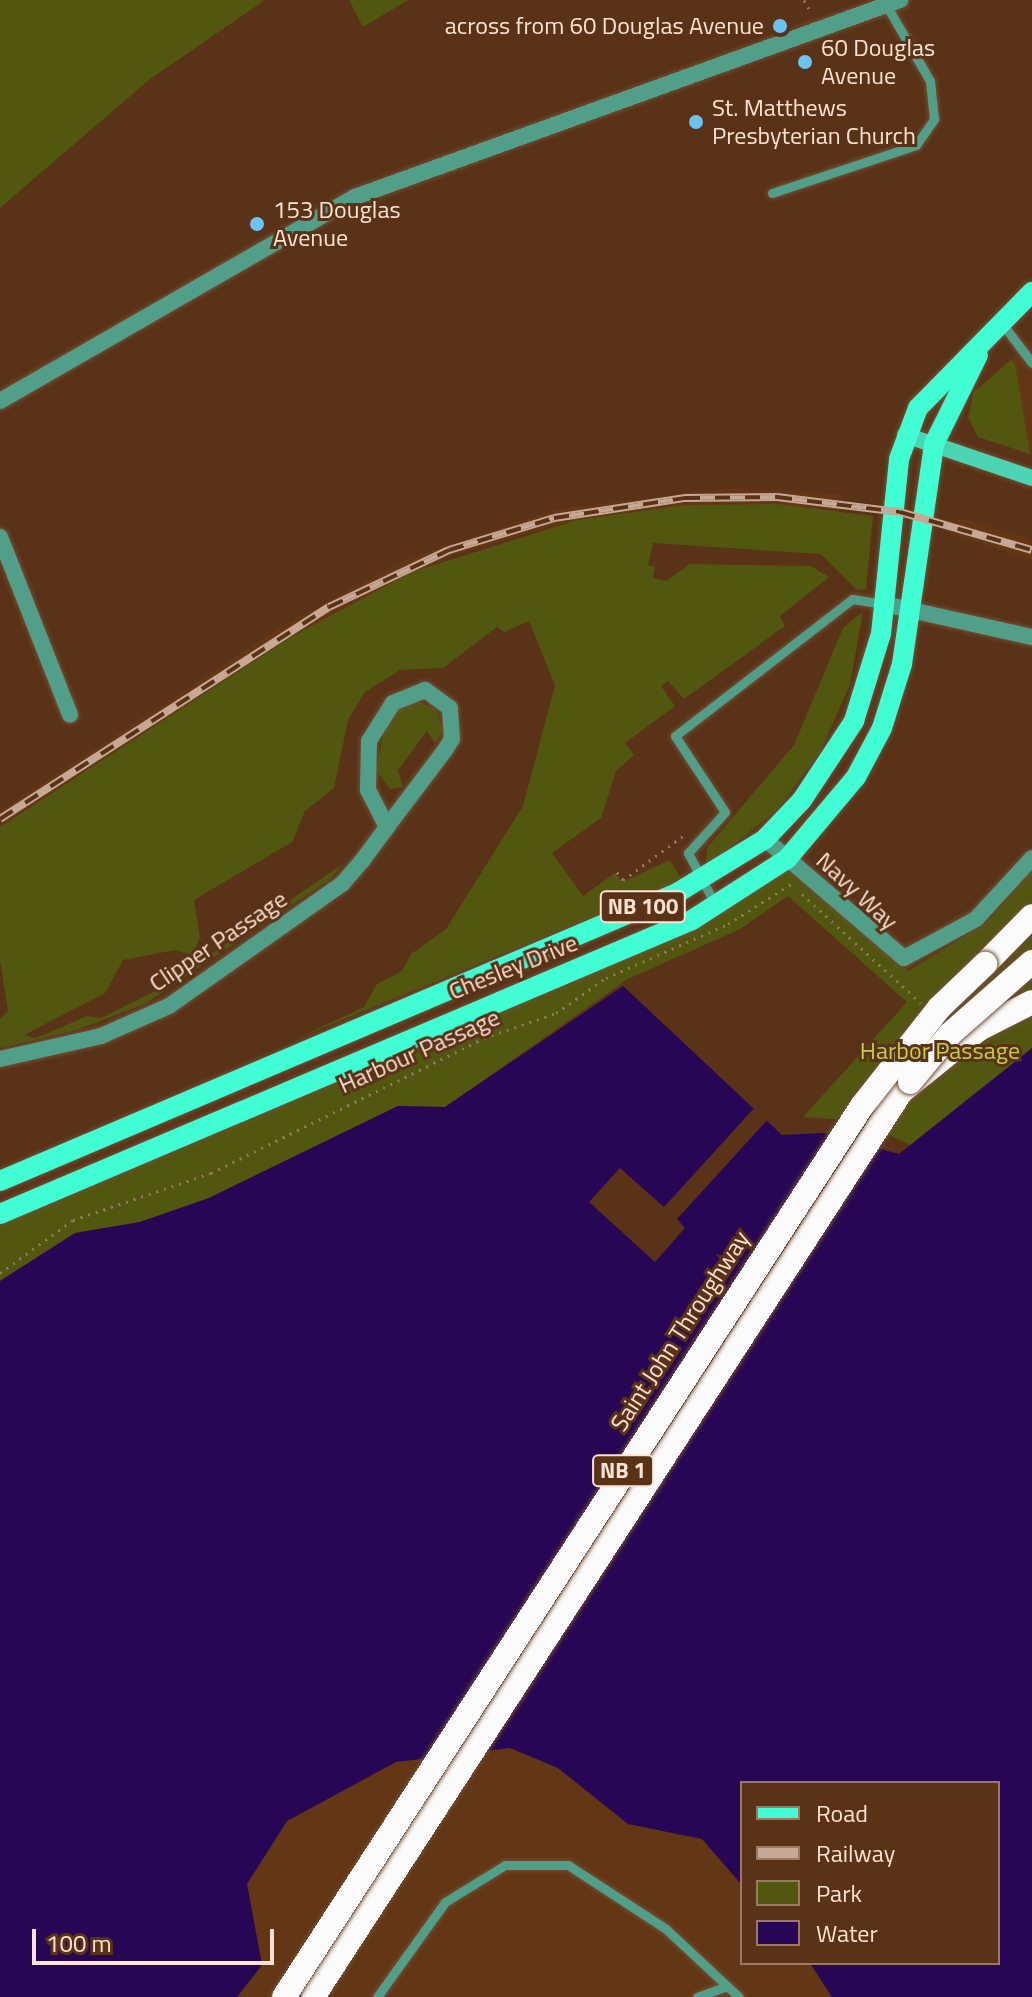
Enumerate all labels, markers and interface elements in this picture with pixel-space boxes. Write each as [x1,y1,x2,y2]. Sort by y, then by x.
place label: across from 60 Douglas Avenue [445,12,764,40]
marker: across from 60 Douglas Avenue [771,17,789,35]
place label: 60 Douglas Avenue [821,34,935,90]
marker: 60 Douglas Avenue [796,53,814,71]
place label: St. Matthews Presbyterian Church [712,94,916,150]
marker: St. Matthews Presbyterian Church [687,113,705,131]
place label: 153 Douglas Avenue [273,196,401,252]
marker: 153 Douglas Avenue [248,215,266,233]
street label: Navy Way [810,846,904,936]
street label: Clipper Passage [144,884,292,998]
road number: NB 100 [599,889,687,925]
street label: Chesley Drive [445,928,581,1006]
street label: Harbour Passage [334,1003,504,1099]
park label: Harbor Passage [860,1037,1020,1065]
street label: Saint John Throughway [604,1225,756,1437]
road number: NB 1 [591,1453,655,1489]
legend [740,1781,1000,1965]
text: Road [816,1795,868,1831]
text: Railway [816,1835,895,1871]
text: Park [816,1875,862,1911]
scale bar [36,1913,278,1963]
text: Water [816,1915,878,1951]
text: 100 m [46,1925,112,1961]

